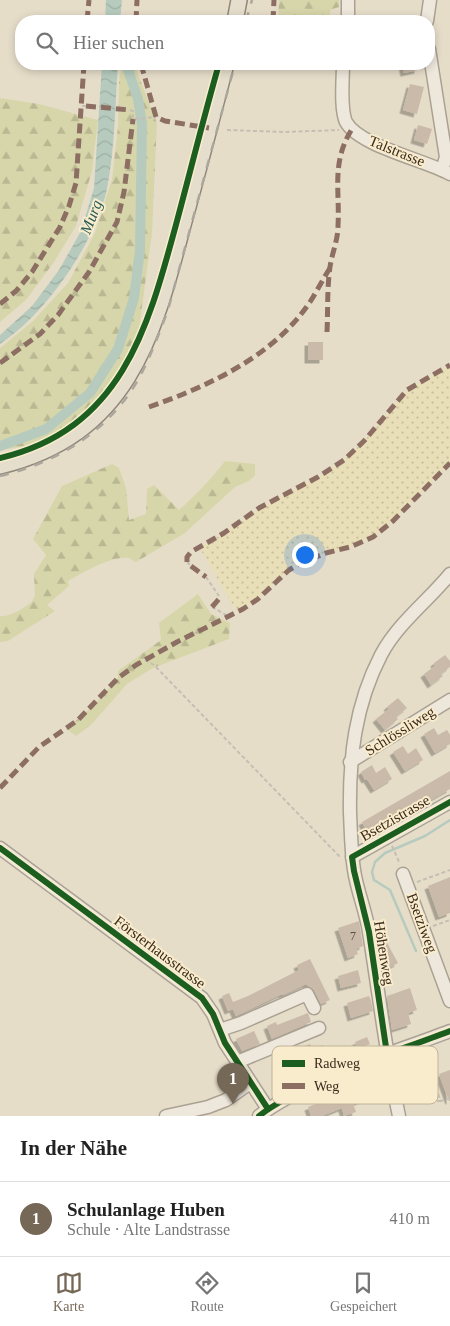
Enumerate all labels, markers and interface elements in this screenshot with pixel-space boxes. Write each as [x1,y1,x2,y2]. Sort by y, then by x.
search box [15,15,435,70]
icon: search [33,29,61,57]
text: Hier suchen [73,32,164,53]
street label: Talstrasse [367,133,428,170]
water label: Murg [76,198,106,238]
your location [292,542,318,568]
street label: Schlössliweg [362,703,438,759]
street label: Bsetzistrasse [357,792,433,844]
street label: Bsetziweg [404,891,440,956]
street label: Försterhausstrasse [111,913,209,992]
street label: Höhenweg [371,920,397,987]
house number: 7 [350,929,356,943]
legend [272,1046,438,1104]
text: Radweg [314,1056,360,1071]
pin: 1 [217,1063,249,1104]
text: Weg [314,1079,339,1094]
text: In der Nähe [20,1136,127,1160]
text: Schulanlage Huben [67,1199,225,1220]
text: 1 [32,1210,40,1227]
text: 410 m [390,1210,430,1227]
text: Schule · Alte Landstrasse [67,1221,230,1238]
tab: Karte [53,1269,84,1315]
tab: Route [190,1269,224,1315]
tab: Gespeichert [330,1269,397,1315]

